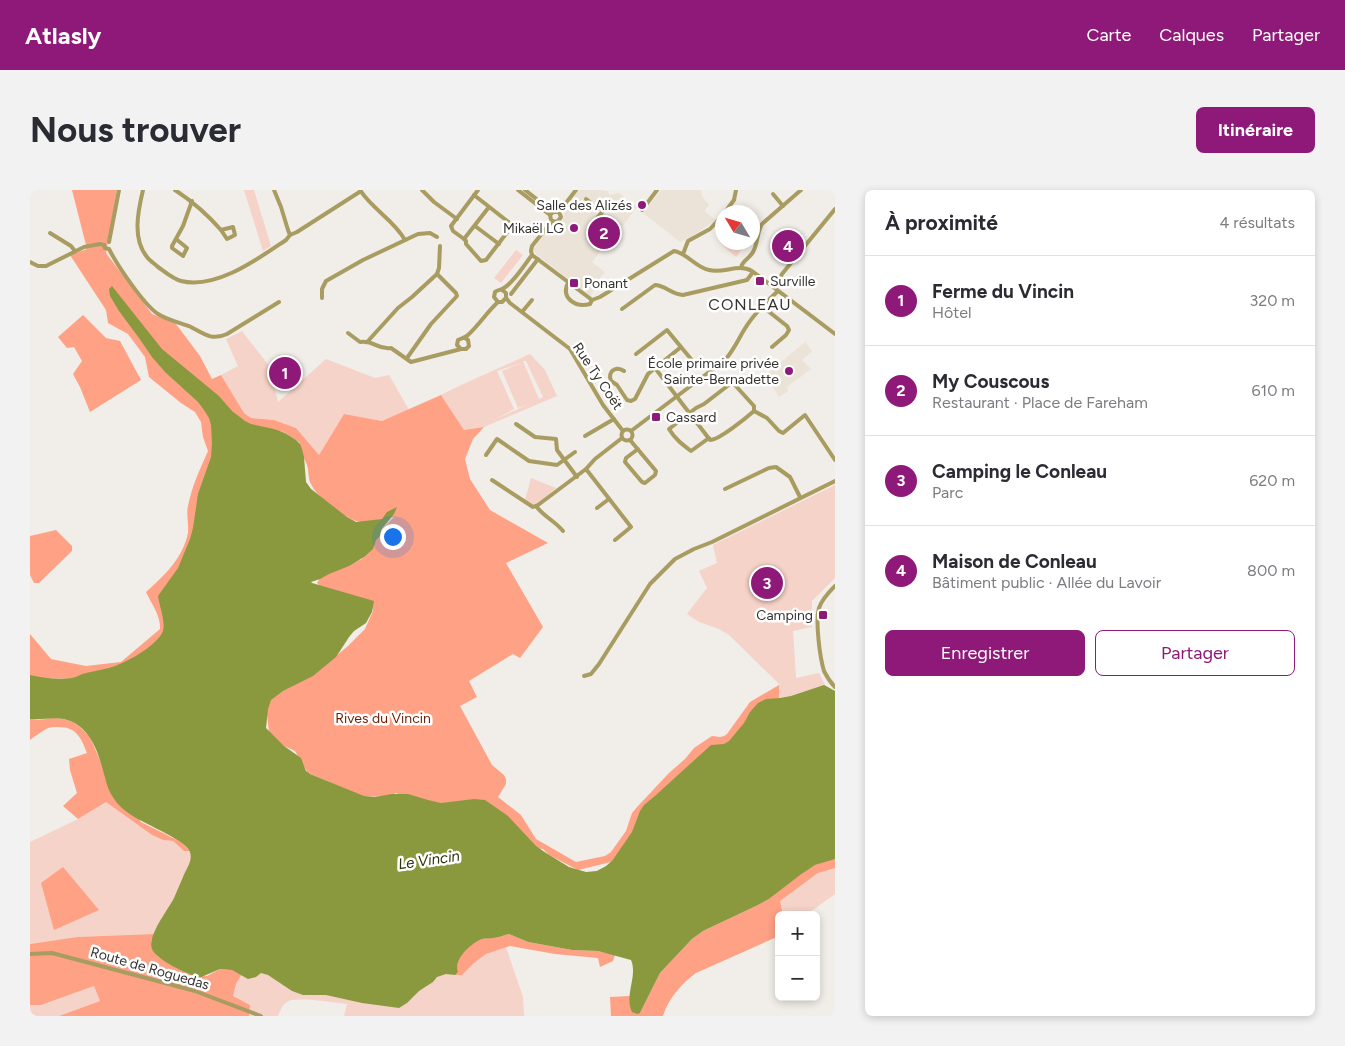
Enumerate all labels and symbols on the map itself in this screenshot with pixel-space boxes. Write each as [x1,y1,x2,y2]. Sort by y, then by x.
place label: Salle des Alizés [536,197,632,214]
marker: Salle des Alizés [636,199,648,211]
north arrow [715,205,760,250]
pin: 2 [588,214,620,252]
place label: Mikaël LG [503,220,564,237]
marker: Mikaël LG [568,222,580,234]
pin: 4 [772,227,804,265]
place label: Surville [770,273,816,290]
place label: Ponant [584,275,628,292]
marker: Surville [754,275,766,287]
marker: Ponant [568,277,580,289]
district label: CONLEAU [708,295,792,314]
street label: Rue Ty Coët [569,340,626,413]
pin: 1 [269,354,301,392]
place label: École primaire privée Sainte-Bernadette [648,355,779,388]
marker: École primaire privée Sainte-Bernadette [783,365,795,377]
place label: Cassard [666,409,716,426]
marker: Cassard [650,411,662,423]
your location [380,524,406,550]
pin: 3 [751,564,783,602]
place label: Camping [756,607,813,624]
marker: Camping [817,609,829,621]
park label: Rives du Vincin [335,710,431,727]
water label: Le Vincin [397,847,461,873]
street label: Route de Roguedas [88,943,211,994]

